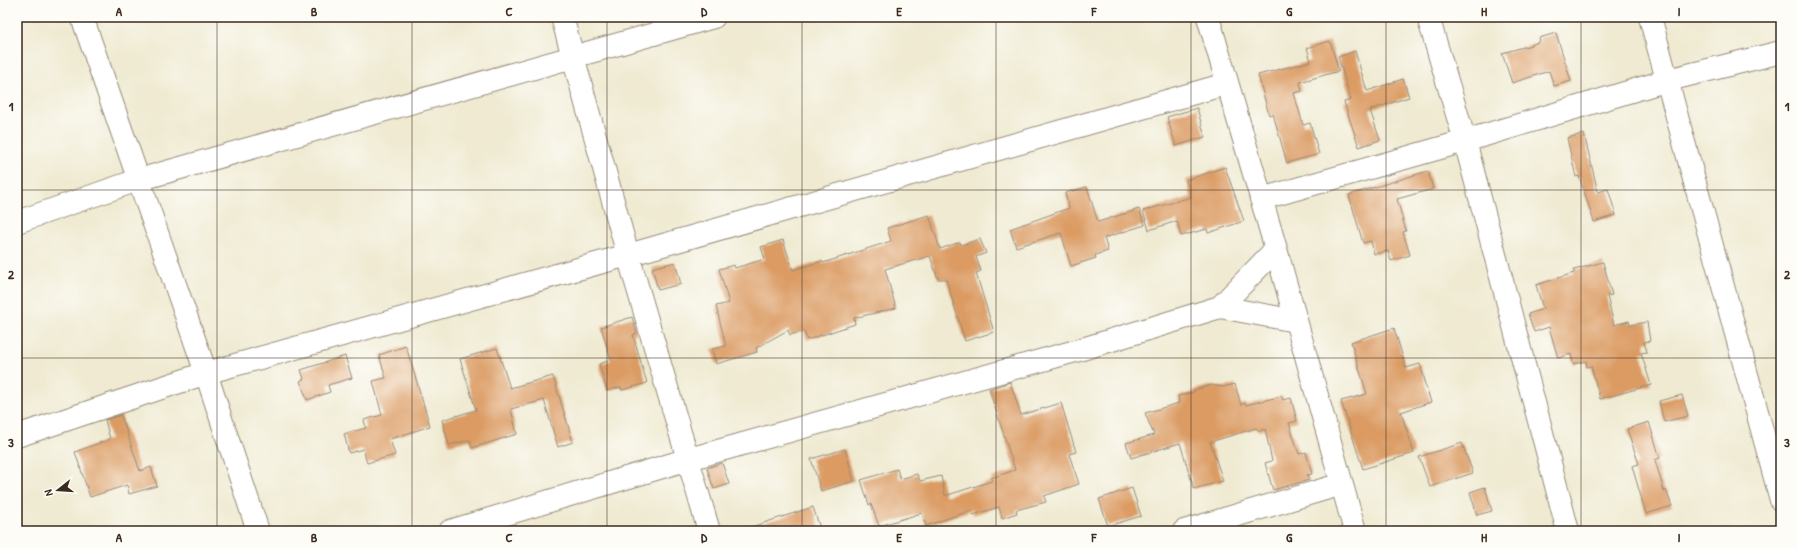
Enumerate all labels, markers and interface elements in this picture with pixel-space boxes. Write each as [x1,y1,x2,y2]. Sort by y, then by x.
text: A [116,2,123,20]
text: B [311,2,318,20]
text: C [505,2,513,20]
text: D [701,2,708,20]
text: E [896,2,902,20]
text: F [1091,2,1098,20]
text: G [1286,2,1293,20]
text: H [1481,2,1487,20]
text: I [1677,2,1681,20]
text: 1 [9,97,14,115]
text: 1 [1785,97,1790,115]
text: 2 [8,265,15,283]
text: 2 [1784,265,1791,283]
text: 3 [8,433,14,451]
text: 3 [1784,433,1790,451]
north arrow [38,470,78,510]
text: N [41,488,56,498]
text: A [116,528,123,546]
text: B [311,528,318,546]
text: C [505,528,513,546]
text: D [701,528,708,546]
text: E [896,528,902,546]
text: F [1091,528,1098,546]
text: G [1286,528,1293,546]
text: H [1481,528,1487,546]
text: I [1677,528,1681,546]

